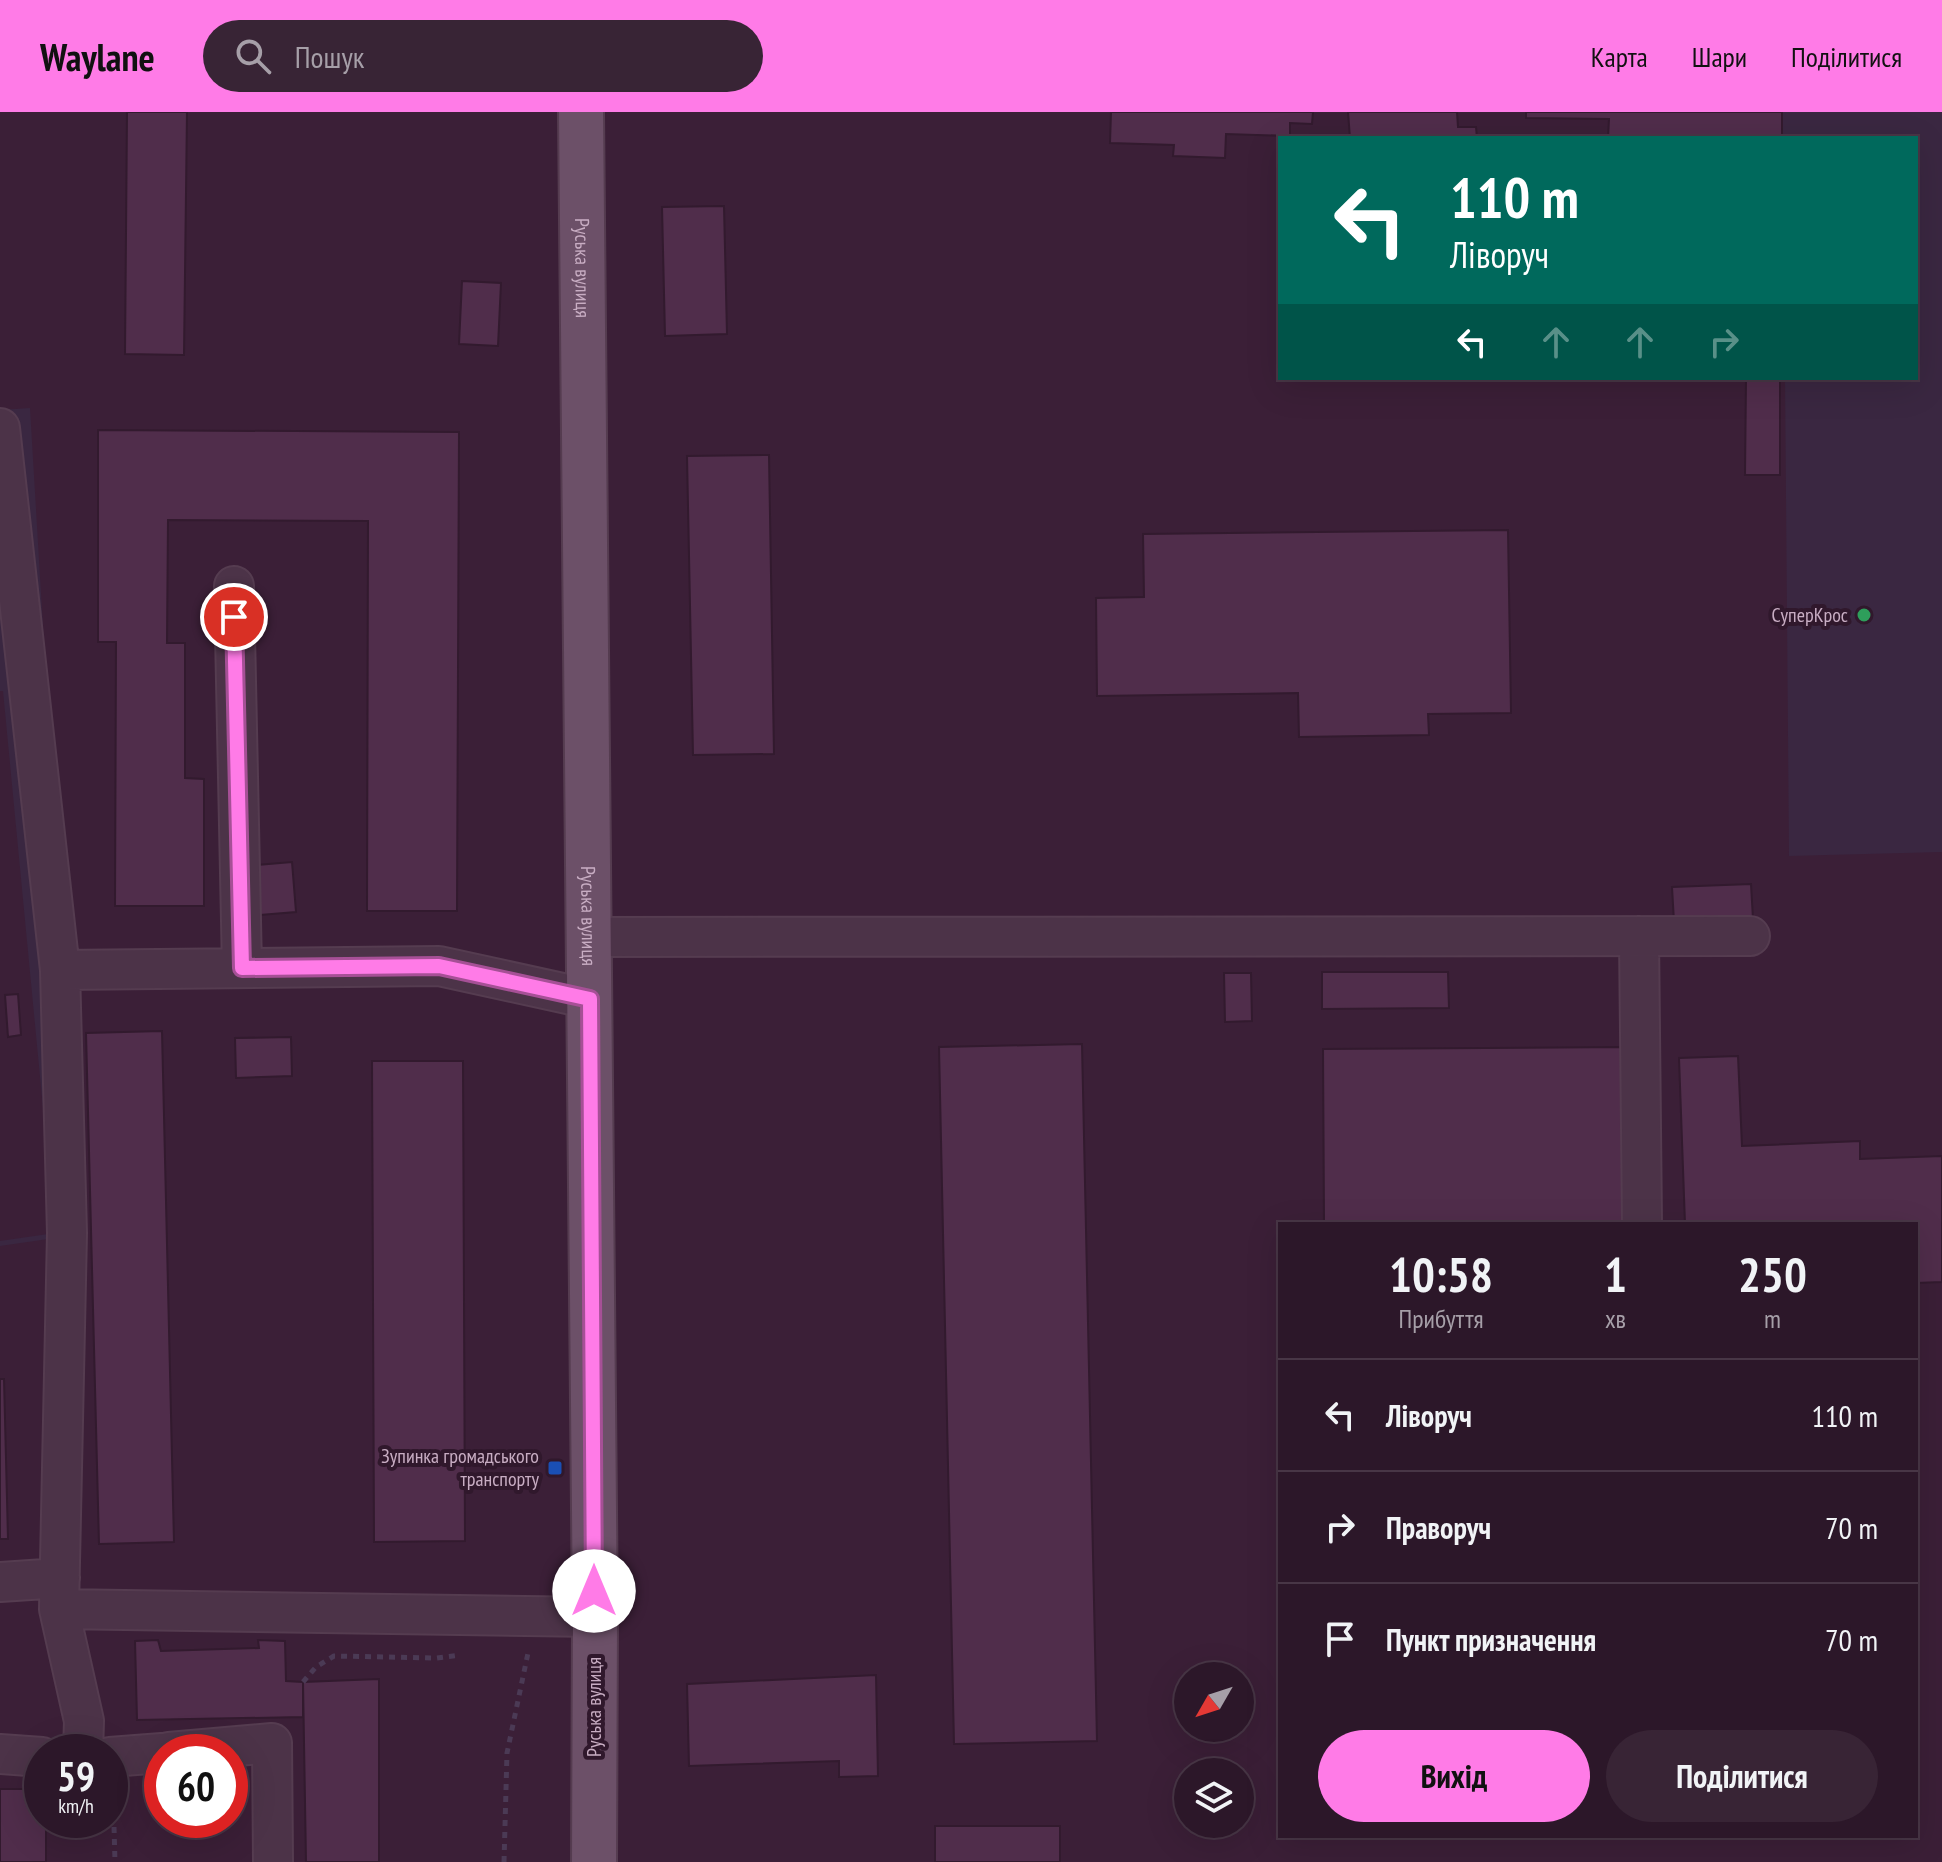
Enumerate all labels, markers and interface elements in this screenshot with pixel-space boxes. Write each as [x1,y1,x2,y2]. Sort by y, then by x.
search box [203,20,763,92]
text: Waylane [40,32,155,81]
icon: search [231,34,275,78]
text: Пошук [295,37,364,76]
text: Карта [1591,38,1648,75]
text: Шари [1692,38,1747,75]
text: Поділитися [1791,38,1902,75]
text: 110 m [1450,161,1579,233]
icon: left [1318,168,1422,272]
street label: Руська вулиця [569,218,596,318]
text: Ліворуч [1450,231,1549,278]
icon: left [1450,320,1494,364]
icon: ahead [1534,320,1578,364]
icon: ahead [1618,320,1662,364]
icon: right [1702,320,1746,364]
pin [200,583,268,651]
icon: arrive [212,595,256,639]
place label: СуперКрос [1772,602,1848,628]
marker: СуперКрос [1855,606,1873,624]
street label: Руська вулиця [575,866,602,966]
text: 10:58 [1389,1243,1493,1305]
text: 1 [1604,1243,1627,1305]
text: 250 [1738,1243,1807,1305]
text: Прибуття [1398,1302,1484,1335]
text: хв [1605,1302,1626,1335]
text: m [1764,1302,1781,1335]
icon: left [1318,1393,1362,1437]
text: Ліворуч [1386,1396,1472,1435]
text: 110 m [1812,1396,1878,1435]
place label: Зупинка громадського транспорту [381,1443,539,1492]
marker: Зупинка громадського транспорту [546,1459,564,1477]
icon: right [1318,1505,1362,1549]
text: Праворуч [1386,1508,1491,1547]
text: 70 m [1825,1508,1878,1547]
position arrow [552,1549,636,1633]
icon: arrive [1318,1617,1362,1661]
text: Пункт призначення [1386,1620,1596,1659]
text: 70 m [1825,1620,1878,1659]
street label: Руська вулиця [581,1657,607,1757]
north arrow [1174,1662,1254,1742]
map controls [1174,1662,1254,1838]
button: Вихід [1318,1730,1590,1822]
button: Поділитися [1606,1730,1878,1822]
speed limit sign: 60 [144,1734,248,1838]
text: 59 [57,1750,95,1802]
button: layers [1174,1758,1254,1838]
text: km/h [58,1793,94,1819]

